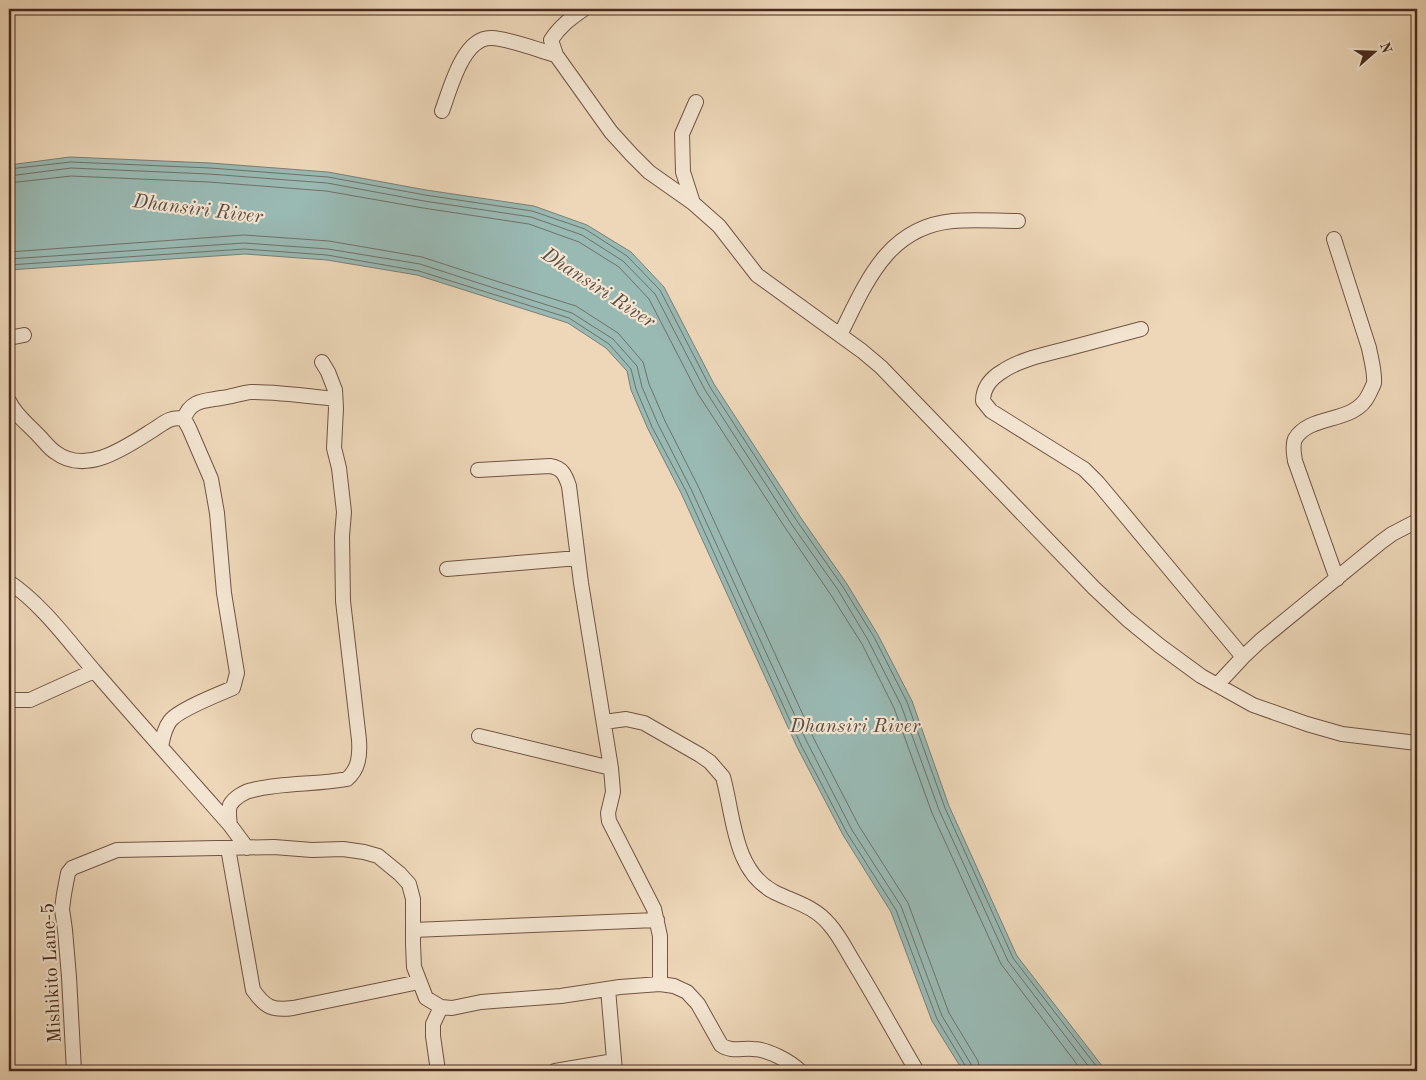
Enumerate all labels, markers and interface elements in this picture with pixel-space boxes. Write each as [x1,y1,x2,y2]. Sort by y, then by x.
north arrow [1348,28,1398,78]
text: N [1377,40,1394,56]
water label: Dhansiri River [131,192,264,228]
water label: Dhansiri River [537,244,658,333]
water label: Dhansiri River [789,717,921,737]
street label: Mishikito Lane-5 [39,902,66,1043]

